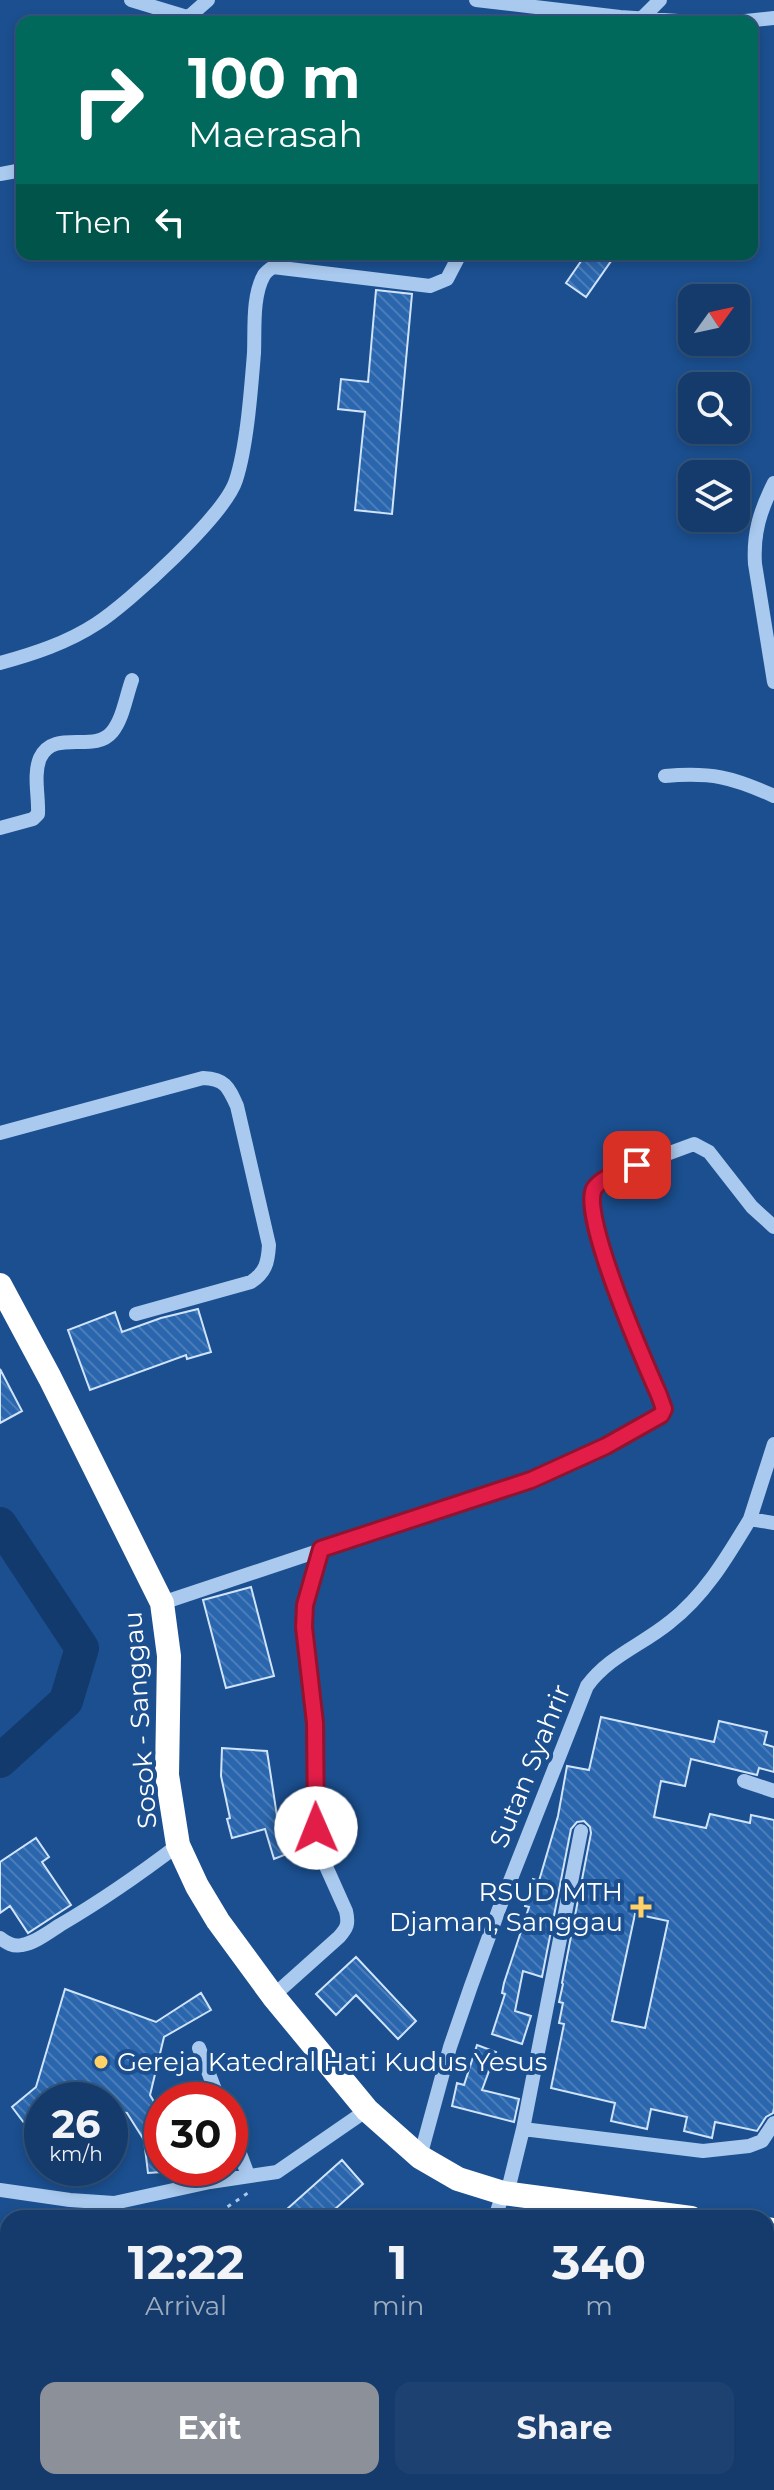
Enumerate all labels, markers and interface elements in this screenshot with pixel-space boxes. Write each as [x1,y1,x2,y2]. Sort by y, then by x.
text: 100 m [188,44,361,112]
icon: right [56,48,160,152]
text: Maerasah [188,112,363,156]
icon: left [148,200,192,244]
text: Then [56,204,132,241]
north arrow [678,284,750,356]
map controls [678,284,750,532]
button: search [678,372,750,444]
button: layers [678,460,750,532]
pin [603,1131,671,1199]
icon: arrive [615,1143,659,1187]
street label: Sosok - Sanggau [116,1610,164,1830]
street label: Sutan Syahrir [483,1680,577,1852]
position arrow [274,1786,358,1870]
place label: RSUD MTH Djaman, Sanggau [389,1876,623,1938]
marker: RSUD MTH Djaman, Sanggau [630,1896,652,1918]
place label: Gereja Katedral Hati Kudus Yesus [117,2046,547,2078]
marker: Gereja Katedral Hati Kudus Yesus [92,2053,110,2071]
speed limit sign: 30 [144,2082,248,2186]
text: 26 [51,2099,101,2148]
text: km/h [49,2142,103,2166]
text: 12:22 [128,2233,244,2291]
text: 1 [389,2233,408,2291]
text: 340 [552,2233,646,2291]
text: Arrival [145,2290,227,2322]
text: min [372,2290,424,2322]
text: m [585,2290,613,2322]
button: Exit [40,2382,379,2474]
button: Share [395,2382,734,2474]

